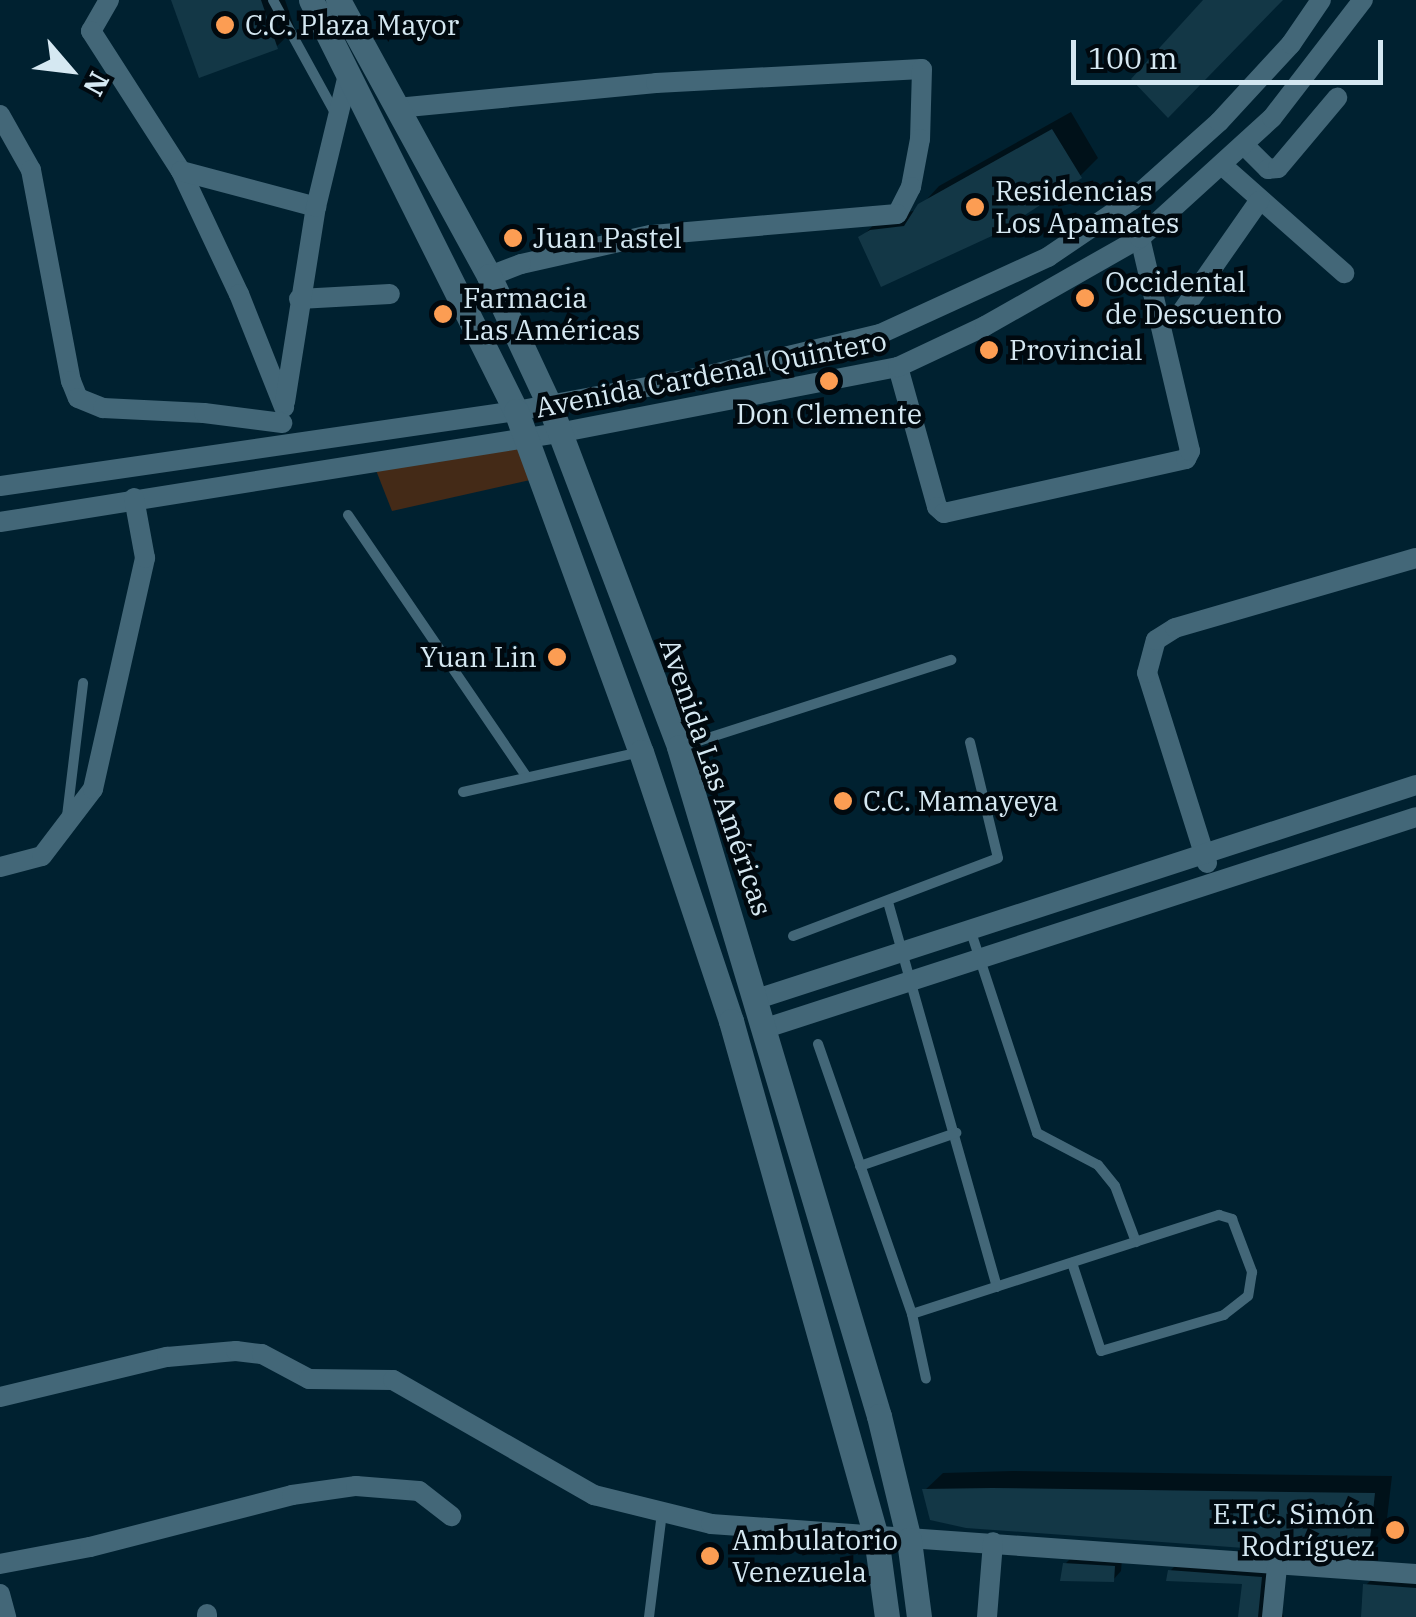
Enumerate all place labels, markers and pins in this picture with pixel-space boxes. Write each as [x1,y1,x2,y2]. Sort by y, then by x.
place label: C.C. Plaza Mayor [245,8,459,42]
marker: C.C. Plaza Mayor [214,14,236,36]
place label: Residencias Los Apamates [995,174,1179,240]
marker: Residencias Los Apamates [964,196,986,218]
place label: Juan Pastel [533,221,682,255]
marker: Juan Pastel [502,227,524,249]
place label: Occidental de Descuento [1105,265,1282,331]
place label: Farmacia Las Américas [463,281,641,347]
marker: Occidental de Descuento [1074,287,1096,309]
marker: Farmacia Las Américas [432,303,454,325]
place label: Provincial [1009,333,1143,367]
marker: Provincial [978,339,1000,361]
marker: Don Clemente [818,370,840,392]
place label: Don Clemente [736,397,922,431]
place label: Yuan Lin [420,640,537,674]
marker: Yuan Lin [546,646,568,668]
place label: C.C. Mamayeya [863,784,1058,818]
marker: C.C. Mamayeya [832,790,854,812]
place label: E.T.C. Simón Rodríguez [1213,1497,1375,1563]
marker: E.T.C. Simón Rodríguez [1384,1519,1406,1541]
place label: Ambulatorio Venezuela [732,1523,898,1589]
marker: Ambulatorio Venezuela [697,1543,723,1569]

